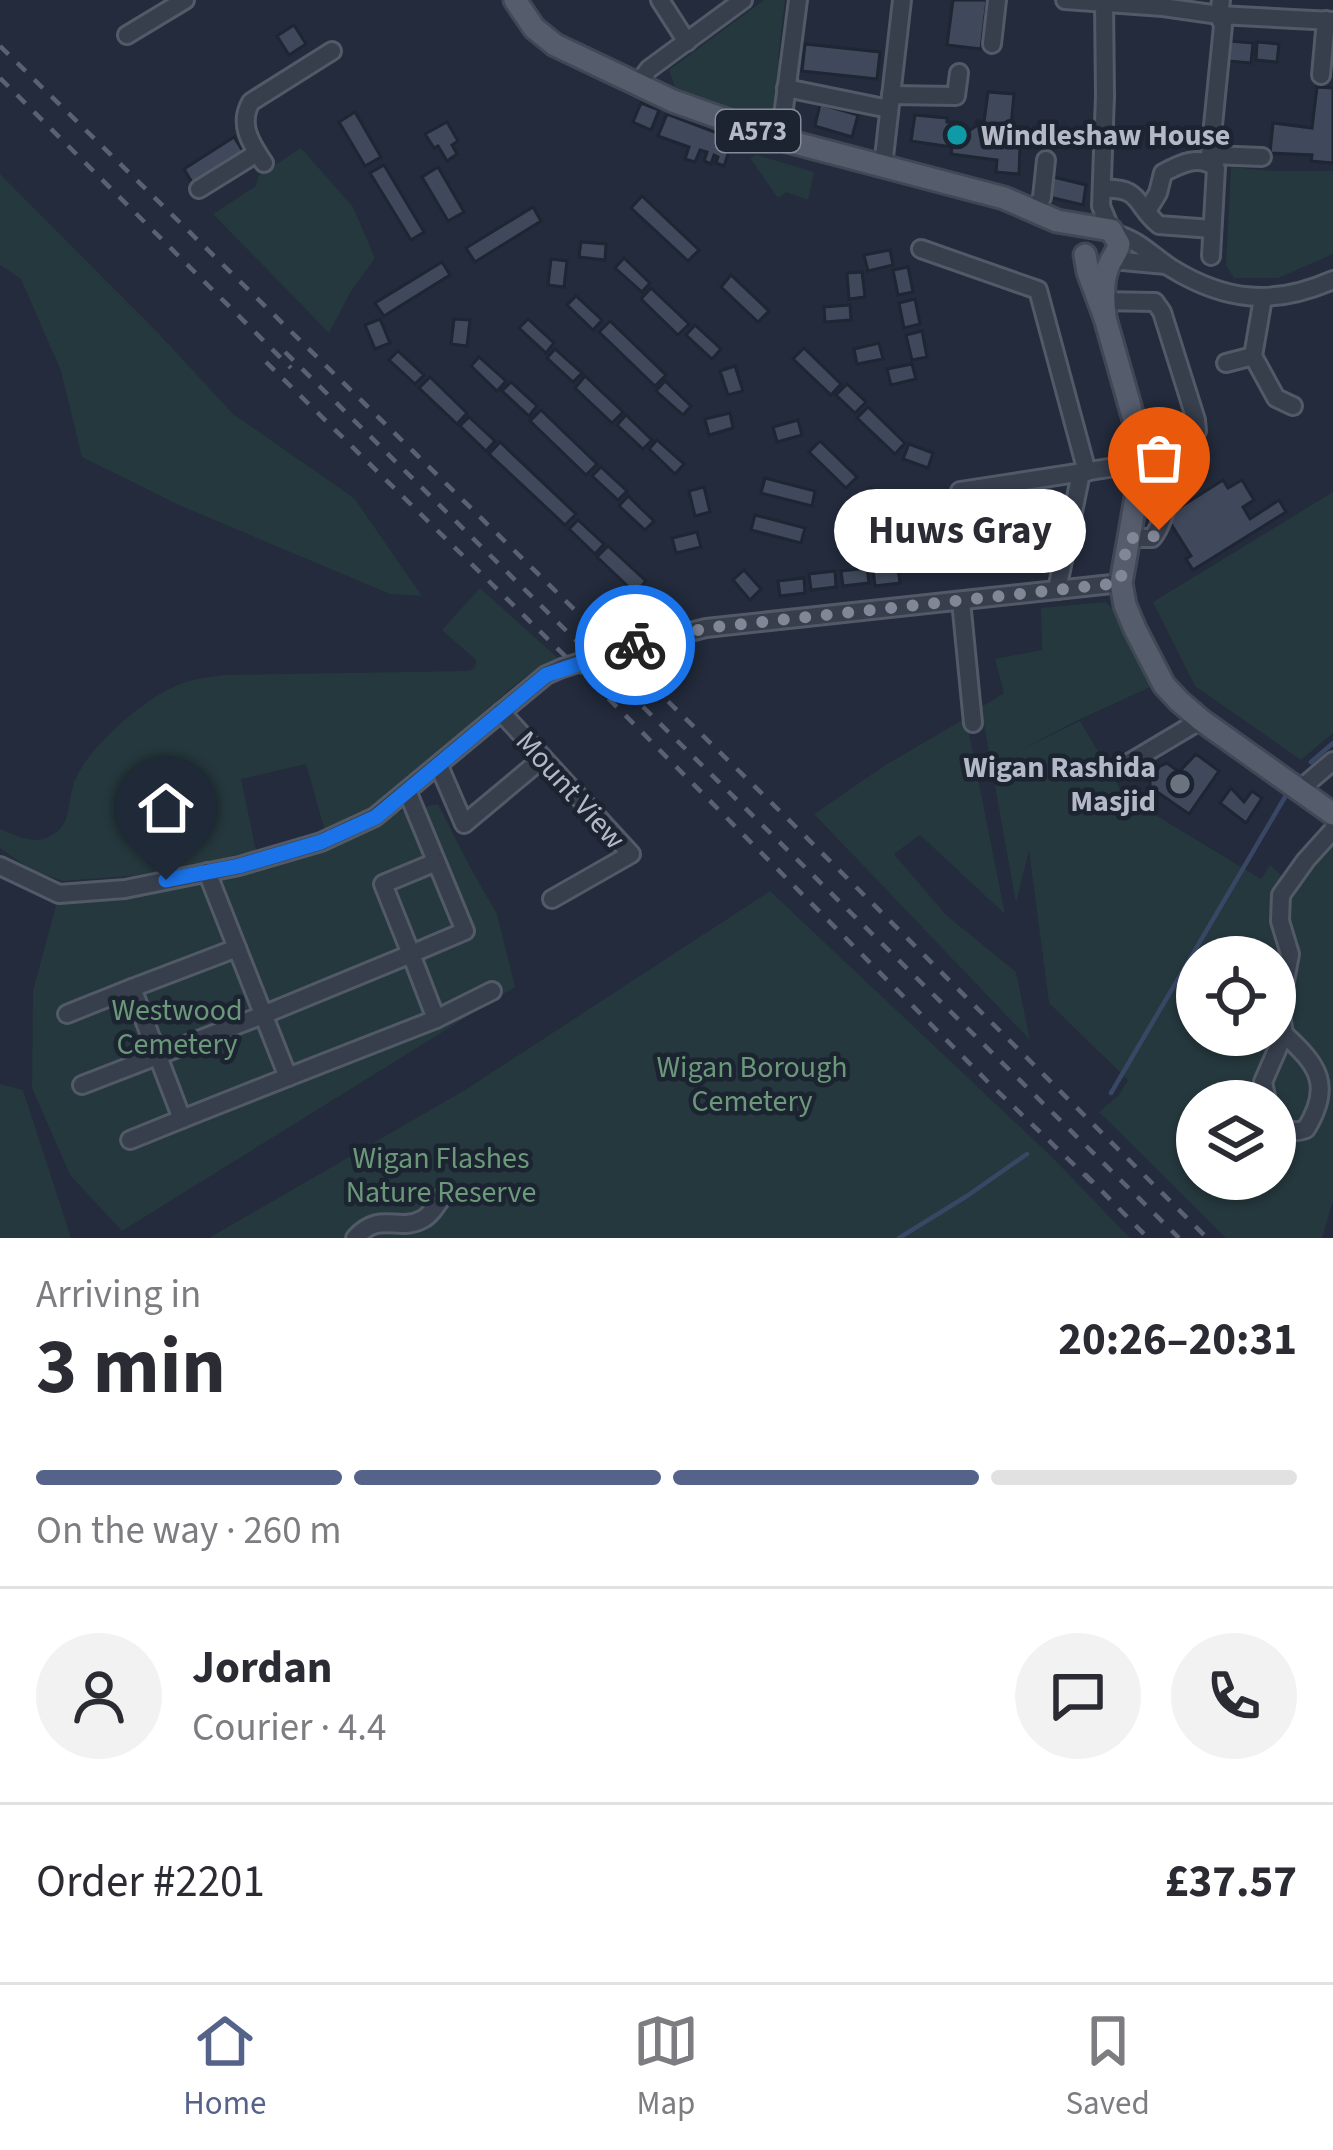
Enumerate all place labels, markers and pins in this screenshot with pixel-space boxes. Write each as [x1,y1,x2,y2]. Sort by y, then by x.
place label: Windleshaw House [981,114,1230,157]
marker: Windleshaw House [944,122,970,148]
pin [1108,407,1210,530]
callout: Huws Gray [835,488,1087,572]
place label: Wigan Rashida Masjid [963,746,1156,823]
pin [115,757,217,880]
marker: Wigan Rashida Masjid [1167,771,1193,797]

